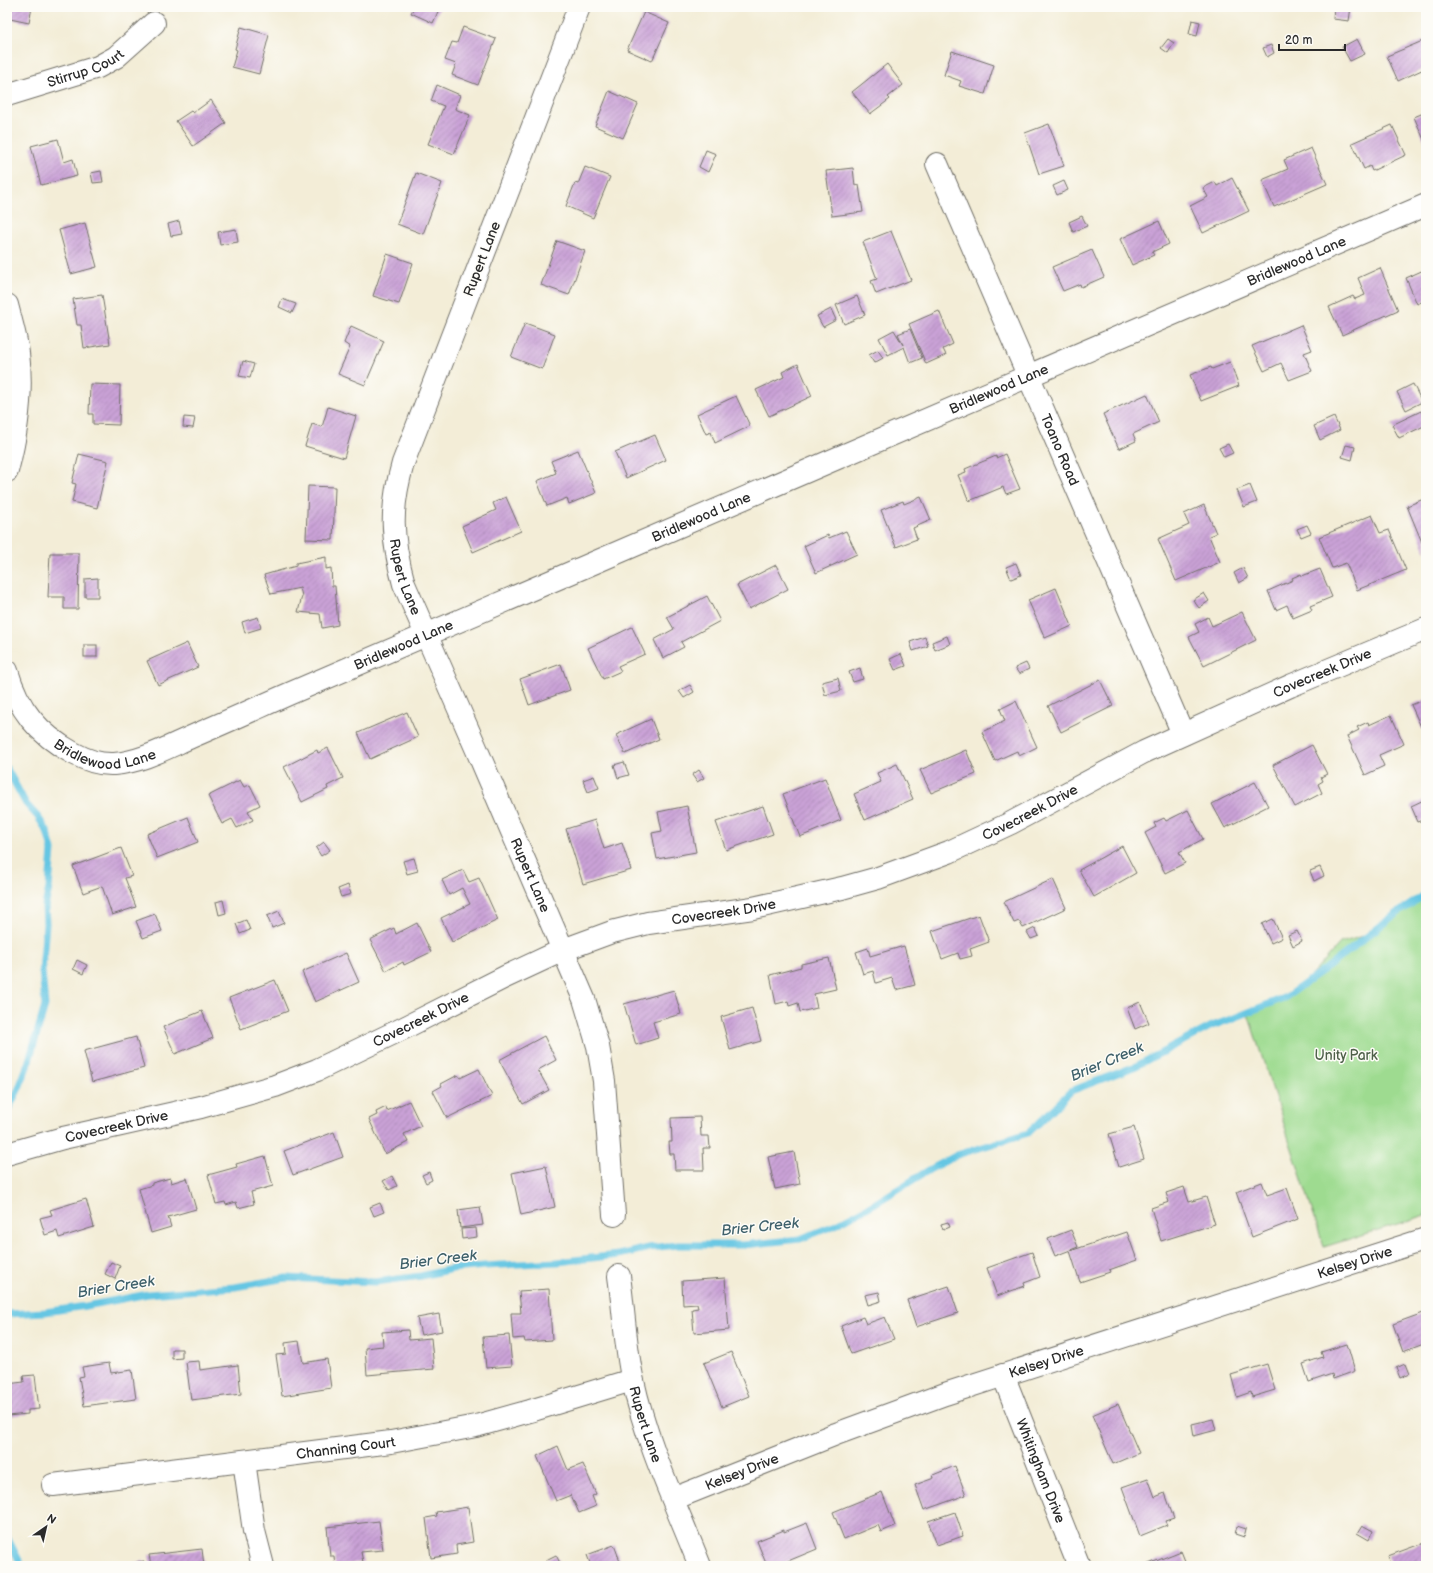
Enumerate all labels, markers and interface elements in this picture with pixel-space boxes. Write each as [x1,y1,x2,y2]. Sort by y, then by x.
scale bar [1279,26,1345,52]
text: 20 m [1285,33,1312,48]
street label: Stirrup Court [45,45,128,91]
street label: Rupert Lane [460,219,504,299]
street label: Bridlewood Lane [1244,232,1348,290]
street label: Bridlewood Lane [947,360,1051,418]
street label: Toano Road [1037,411,1083,488]
street label: Bridlewood Lane [649,488,753,545]
street label: Rupert Lane [386,537,425,618]
street label: Bridlewood Lane [351,616,455,673]
street label: Covecreek Drive [1270,644,1374,701]
street label: Bridlewood Lane [51,735,158,773]
street label: Covecreek Drive [979,781,1081,844]
street label: Rupert Lane [507,835,554,915]
street label: Covecreek Drive [670,895,777,928]
street label: Covecreek Drive [370,988,472,1050]
water label: Brier Creek [1067,1038,1147,1086]
park label: Unity Park [1315,1047,1378,1064]
street label: Covecreek Drive [63,1106,170,1146]
water label: Brier Creek [720,1213,800,1241]
street label: Kelsey Drive [1315,1242,1394,1282]
water label: Brier Creek [398,1246,478,1274]
water label: Brier Creek [76,1271,157,1302]
street label: Kelsey Drive [1007,1341,1086,1381]
street label: Rupert Lane [626,1384,666,1465]
street label: Whitingham Drive [1013,1416,1069,1525]
street label: Channing Court [295,1433,397,1462]
street label: Kelsey Drive [703,1449,781,1494]
north arrow [26,1507,66,1547]
text: N [44,1511,58,1527]

